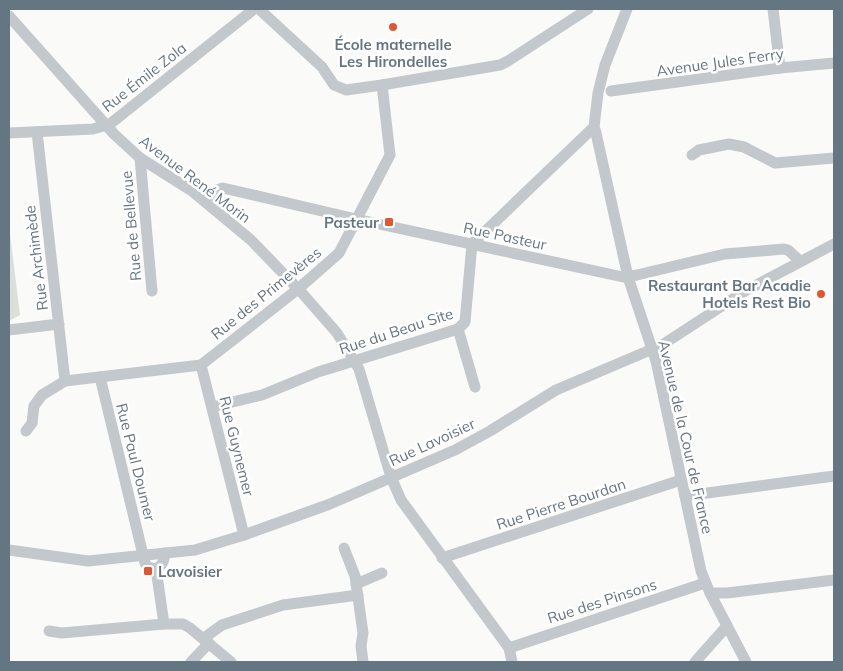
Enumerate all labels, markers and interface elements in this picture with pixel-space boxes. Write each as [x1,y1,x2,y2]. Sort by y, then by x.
marker: École maternelle Les Hirondelles [387,21,399,33]
place label: École maternelle Les Hirondelles [334,35,452,71]
street label: Rue Émile Zola [98,38,190,116]
street label: Avenue Jules Ferry [655,44,785,80]
street label: Avenue René Morin [136,131,254,227]
street label: Rue de Bellevue [117,170,145,282]
street label: Rue Archimède [20,204,52,312]
place label: Pasteur [324,213,379,232]
marker: Pasteur [383,216,395,228]
street label: Rue Pasteur [462,218,549,254]
street label: Rue des Primevères [207,243,325,343]
place label: Restaurant Bar Acadie Hotels Rest Bio [648,276,811,312]
marker: Restaurant Bar Acadie Hotels Rest Bio [815,288,827,300]
street label: Rue du Beau Site [337,304,455,358]
street label: Avenue de la Cour de France [654,338,718,536]
street label: Rue Guynemer [215,394,259,499]
street label: Rue Paul Doumer [112,401,160,523]
street label: Rue Lavoisier [386,414,479,470]
street label: Rue Pierre Bourdan [494,474,628,534]
place label: Lavoisier [158,562,222,581]
marker: Lavoisier [142,565,154,577]
street label: Rue des Pinsons [545,574,659,628]

